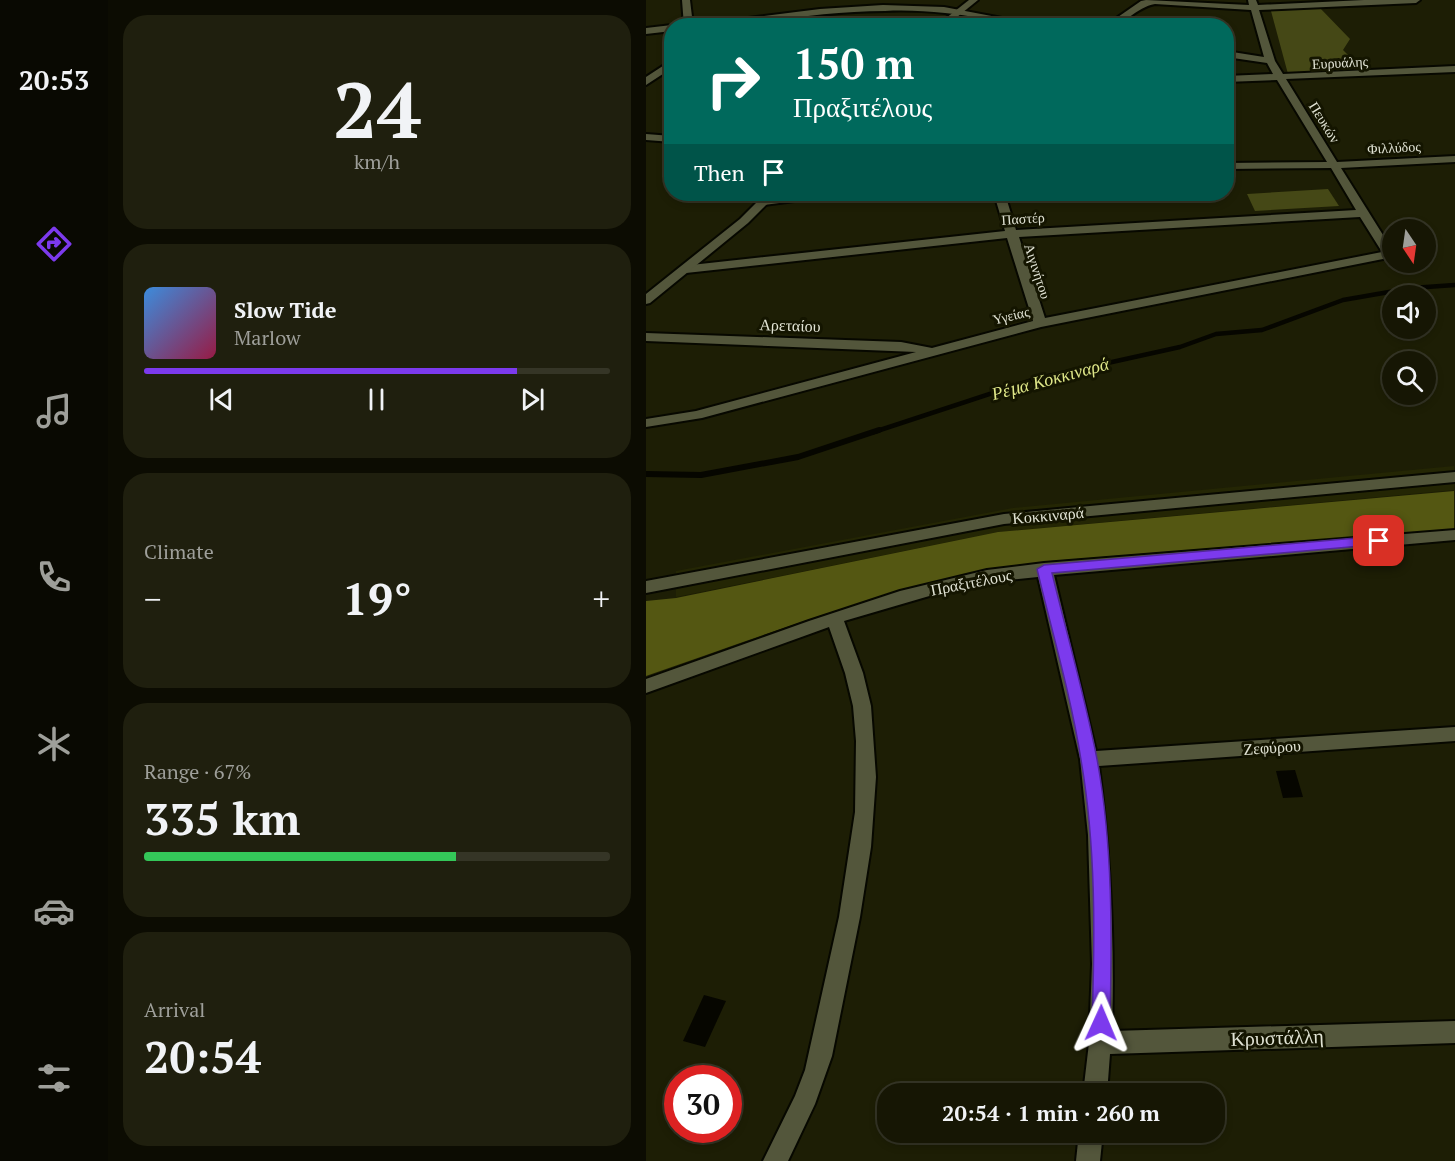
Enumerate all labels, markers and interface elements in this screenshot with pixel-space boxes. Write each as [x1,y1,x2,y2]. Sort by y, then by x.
text: 150 m [793,35,914,91]
icon: right [694,42,772,120]
street label: Ευρυάλης [1311,51,1369,73]
text: 24 [333,57,421,160]
text: 20:53 [19,62,89,98]
text: Πραξιτέλους [793,89,932,125]
street label: Πευκών [1305,98,1345,146]
street label: Φιλλύδος [1367,136,1422,158]
text: km/h [354,148,400,175]
icon: arrive [757,156,790,189]
text: Then [694,158,745,187]
street label: Παστέρ [1001,207,1045,229]
north arrow [1382,219,1436,273]
map controls [1382,219,1436,405]
icon: directions [33,223,75,265]
street label: Αιγινήτου [1020,241,1056,301]
button: sound [1382,285,1436,339]
text: Slow Tide [234,295,337,324]
street label: Υγείας [991,301,1032,329]
street label: Αρεταίου [759,313,821,337]
text: Marlow [234,324,301,351]
water label: Ρέμα Κοκκιναρά [988,351,1112,405]
button: search [1382,351,1436,405]
icon: previous [205,383,238,416]
icon: pause [360,383,393,416]
icon: next [516,383,549,416]
icon: music [33,390,75,432]
street label: Κοκκιναρά [1011,501,1085,529]
pin [1353,515,1404,566]
icon: arrive [1362,524,1395,557]
text: Climate [144,538,214,565]
icon: phone [33,556,75,598]
street label: Πραξιτέλους [928,563,1014,601]
text: 19° [342,568,412,628]
text: − [144,577,162,620]
text: + [592,577,610,620]
icon: climate [33,723,75,765]
street label: Ζεφύρου [1243,734,1302,760]
text: Range · 67% [144,758,251,785]
text: 335 km [144,788,300,848]
icon: car [33,890,75,932]
position arrow [1069,991,1133,1055]
text: Arrival [144,996,205,1023]
street label: Κρυστάλλη [1230,1022,1324,1052]
text: 20:54 [144,1026,261,1086]
icon: filters [33,1057,75,1099]
speed limit sign: 30 [664,1065,742,1143]
text: 20:54 · 1 min · 260 m [942,1098,1160,1127]

